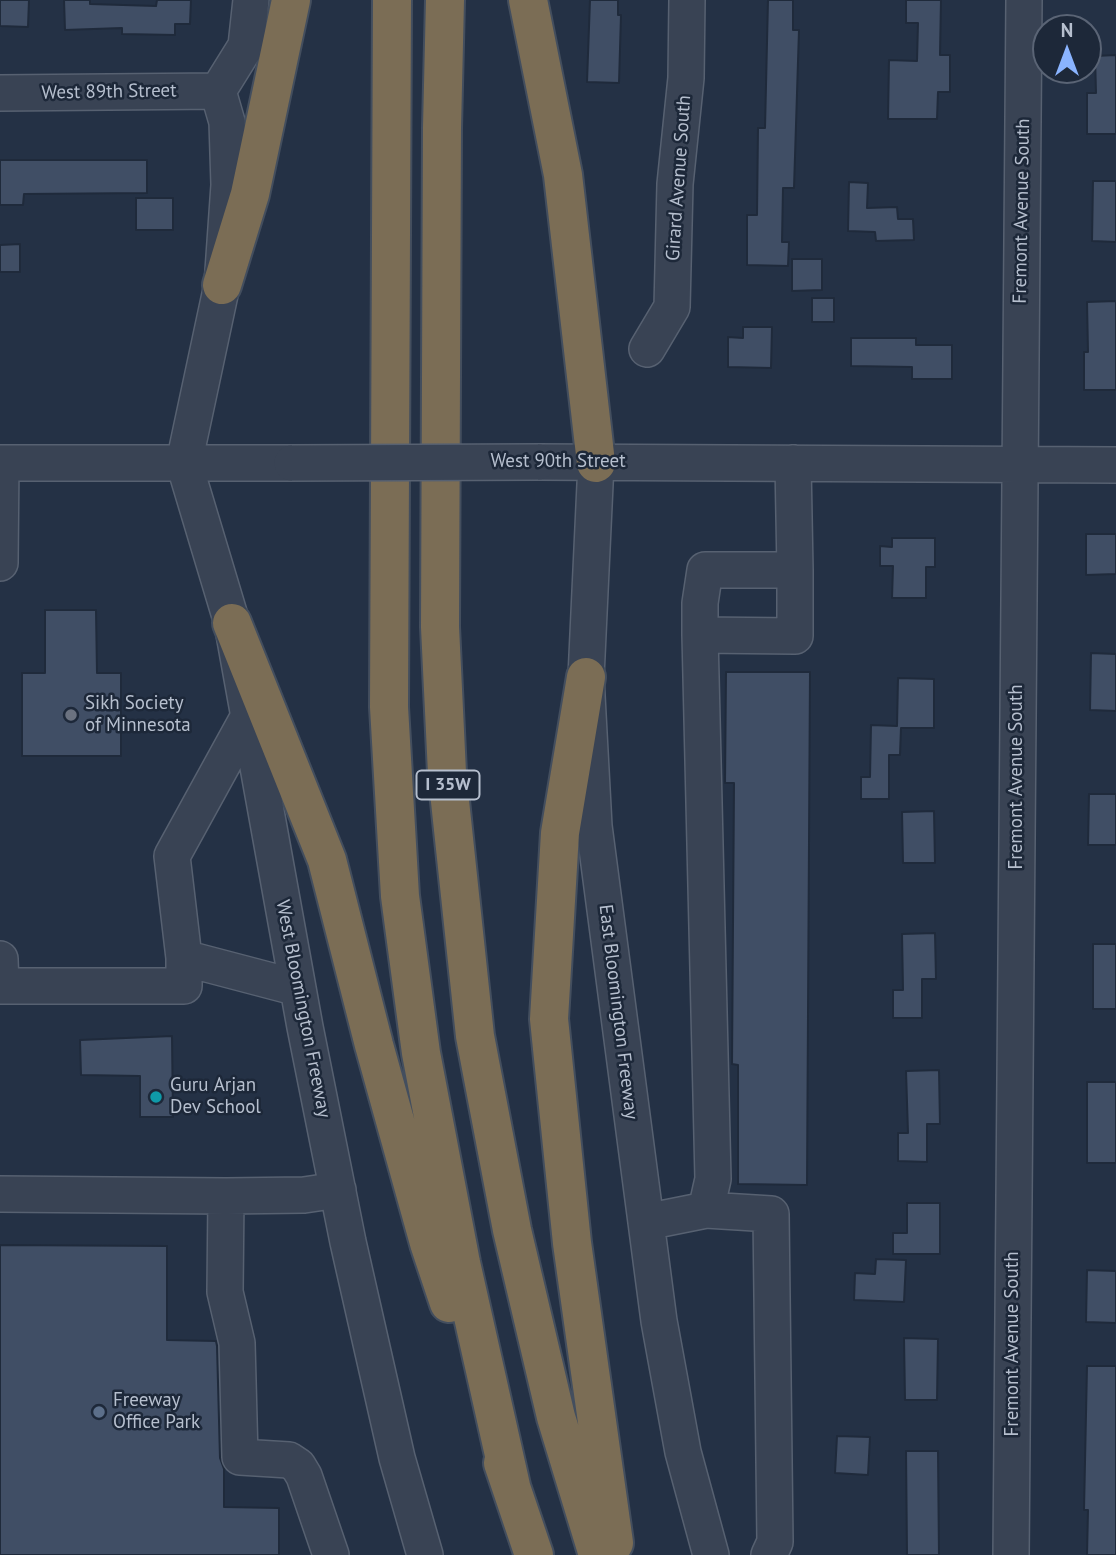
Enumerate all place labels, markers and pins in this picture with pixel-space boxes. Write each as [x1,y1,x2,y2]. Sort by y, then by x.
place label: Sikh Society of Minnesota [85,693,191,737]
marker: Sikh Society of Minnesota [63,707,79,723]
place label: Guru Arjan Dev School [170,1075,261,1119]
marker: Guru Arjan Dev School [148,1089,164,1105]
place label: Freeway Office Park [113,1390,200,1434]
marker: Freeway Office Park [91,1404,107,1420]

